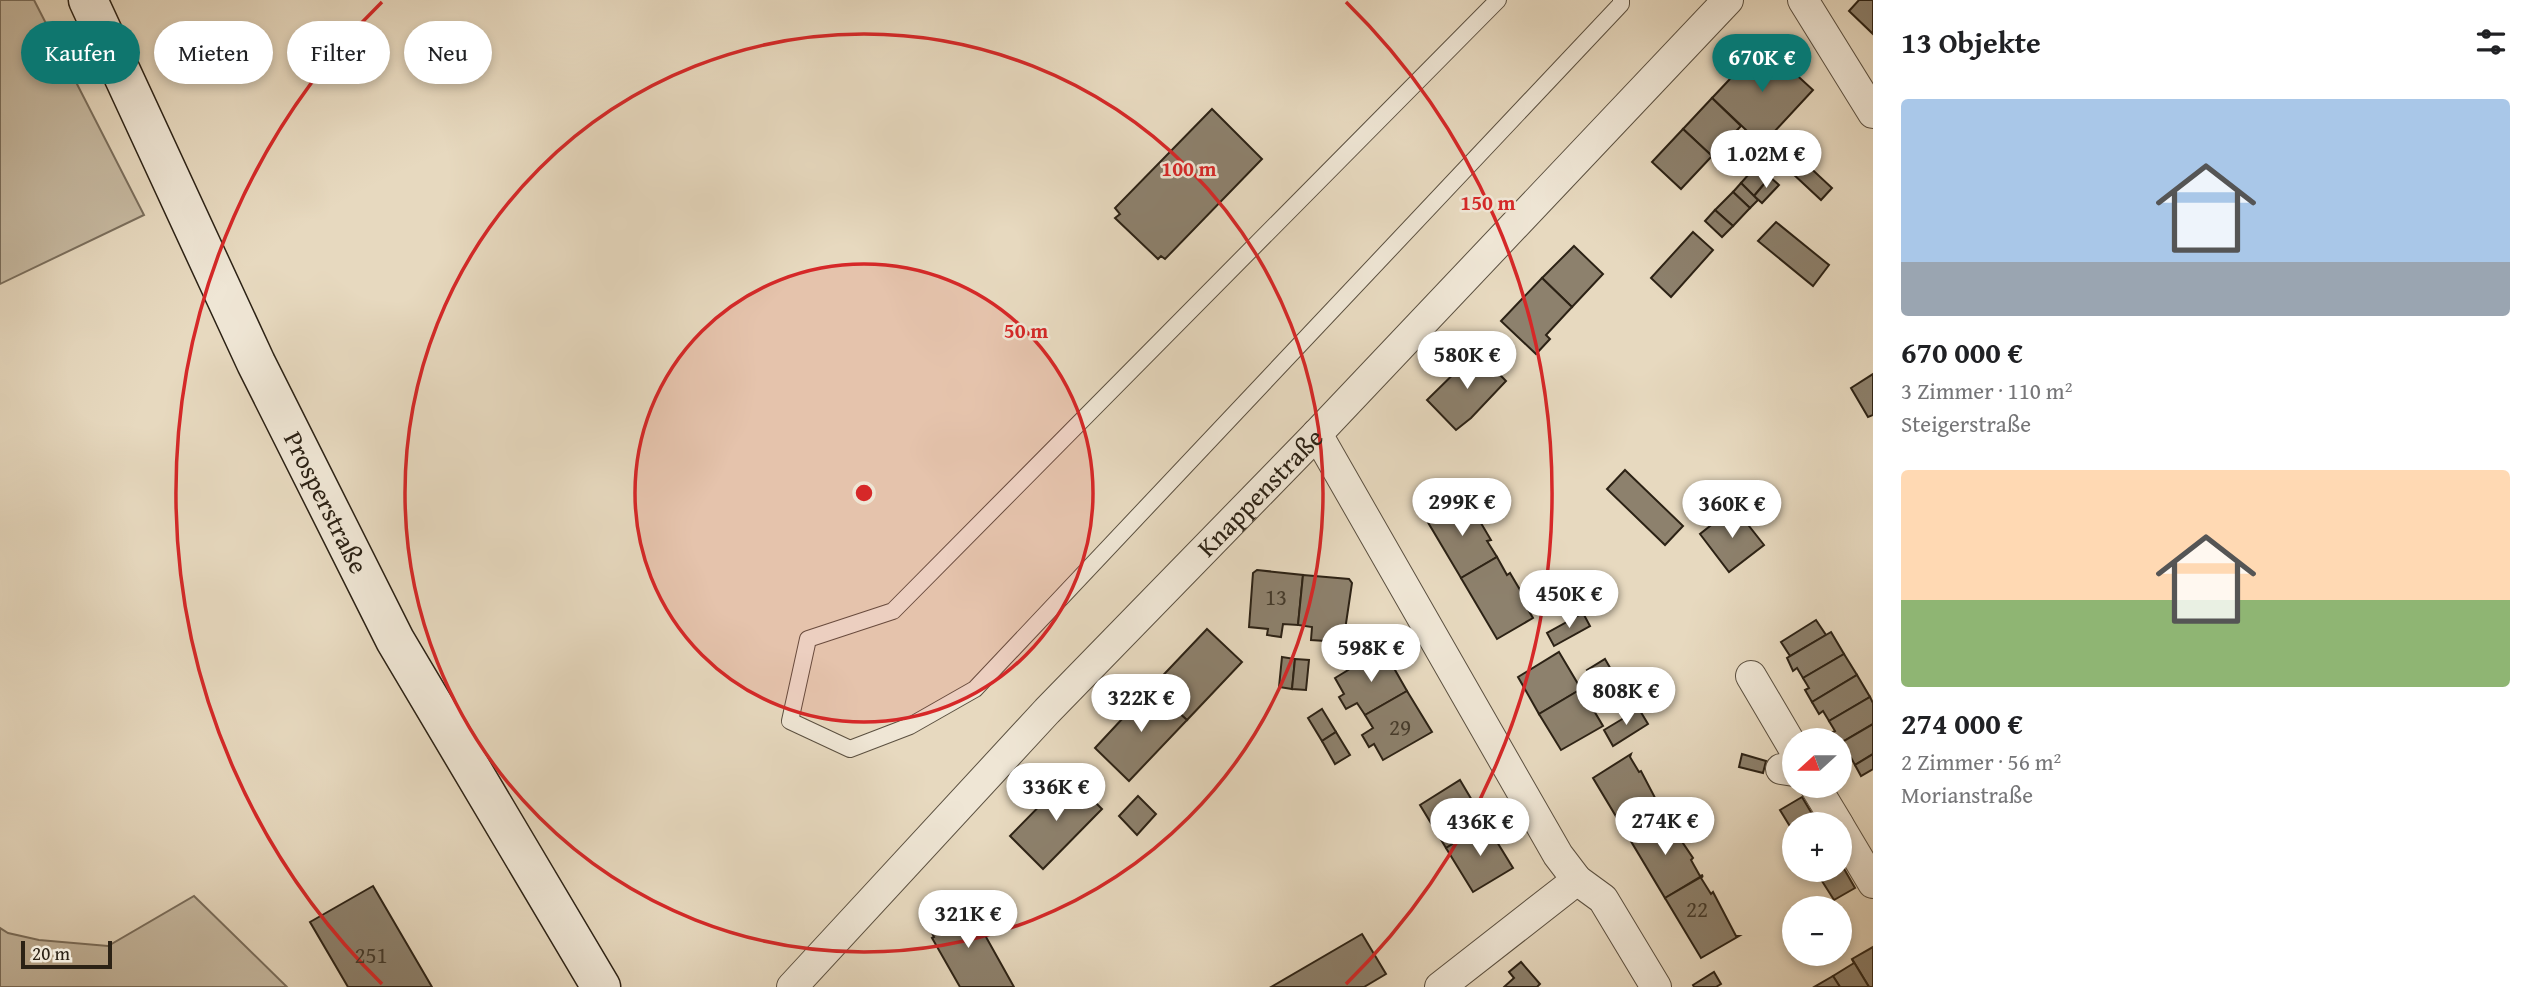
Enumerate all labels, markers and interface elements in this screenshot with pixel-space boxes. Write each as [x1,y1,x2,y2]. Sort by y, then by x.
text: 13 Objekte [1901,20,2041,64]
chip: Kaufen [21,21,140,84]
chip: Mieten [154,21,273,84]
chip: Filter [287,21,390,84]
chip: Neu [404,21,492,84]
icon: filters [2472,23,2510,61]
pin: 670K € [1705,34,1819,94]
text: 670K € [1728,40,1796,73]
pin: 1.02M € [1701,130,1831,190]
text: 1.02M € [1726,136,1806,169]
icon: home [2143,145,2269,271]
text: 100 m [1161,153,1217,184]
text: 150 m [1460,187,1516,218]
text: 50 m [1004,315,1048,346]
text: 670 000 € [1901,330,2023,374]
pin: 580K € [1410,332,1524,391]
text: 580K € [1433,337,1501,370]
text: 3 Zimmer · 110 m² [1901,374,2072,407]
text: Steigerstraße [1901,407,2031,440]
street label: Knappenstraße [1187,419,1332,565]
street label: Prosperstraße [274,424,379,580]
pin: 299K € [1405,478,1519,538]
pin: 360K € [1675,480,1789,540]
centre of rings [852,481,876,505]
text: 299K € [1428,484,1496,517]
text: 360K € [1698,486,1766,519]
icon: home [2143,516,2269,642]
pin: 450K € [1512,570,1626,630]
text: 450K € [1535,576,1603,609]
house number: 13 [1265,580,1287,613]
pin: 598K € [1314,624,1428,684]
text: 598K € [1337,630,1405,663]
pin: 808K € [1569,668,1683,727]
text: 808K € [1592,673,1660,706]
pin: 322K € [1084,674,1198,734]
text: 322K € [1107,680,1175,713]
text: 274 000 € [1901,701,2023,745]
house number: 29 [1389,710,1411,743]
north arrow [1782,728,1852,798]
map controls [1782,728,1852,966]
text: 2 Zimmer · 56 m² [1901,745,2061,778]
pin: 336K € [999,764,1113,823]
text: 336K € [1022,769,1090,802]
text: Morianstraße [1901,778,2033,811]
pin: 436K € [1423,798,1537,858]
pin: 274K € [1608,798,1722,857]
text: 274K € [1631,803,1699,836]
text: 436K € [1446,804,1514,837]
button: + [1782,812,1852,882]
pin: 321K € [911,890,1025,950]
house number: 22 [1686,892,1708,925]
text: 321K € [934,896,1002,929]
button: − [1782,896,1852,966]
scale bar [21,938,112,970]
house number: 251 [354,938,388,971]
text: 20 m [32,939,70,967]

